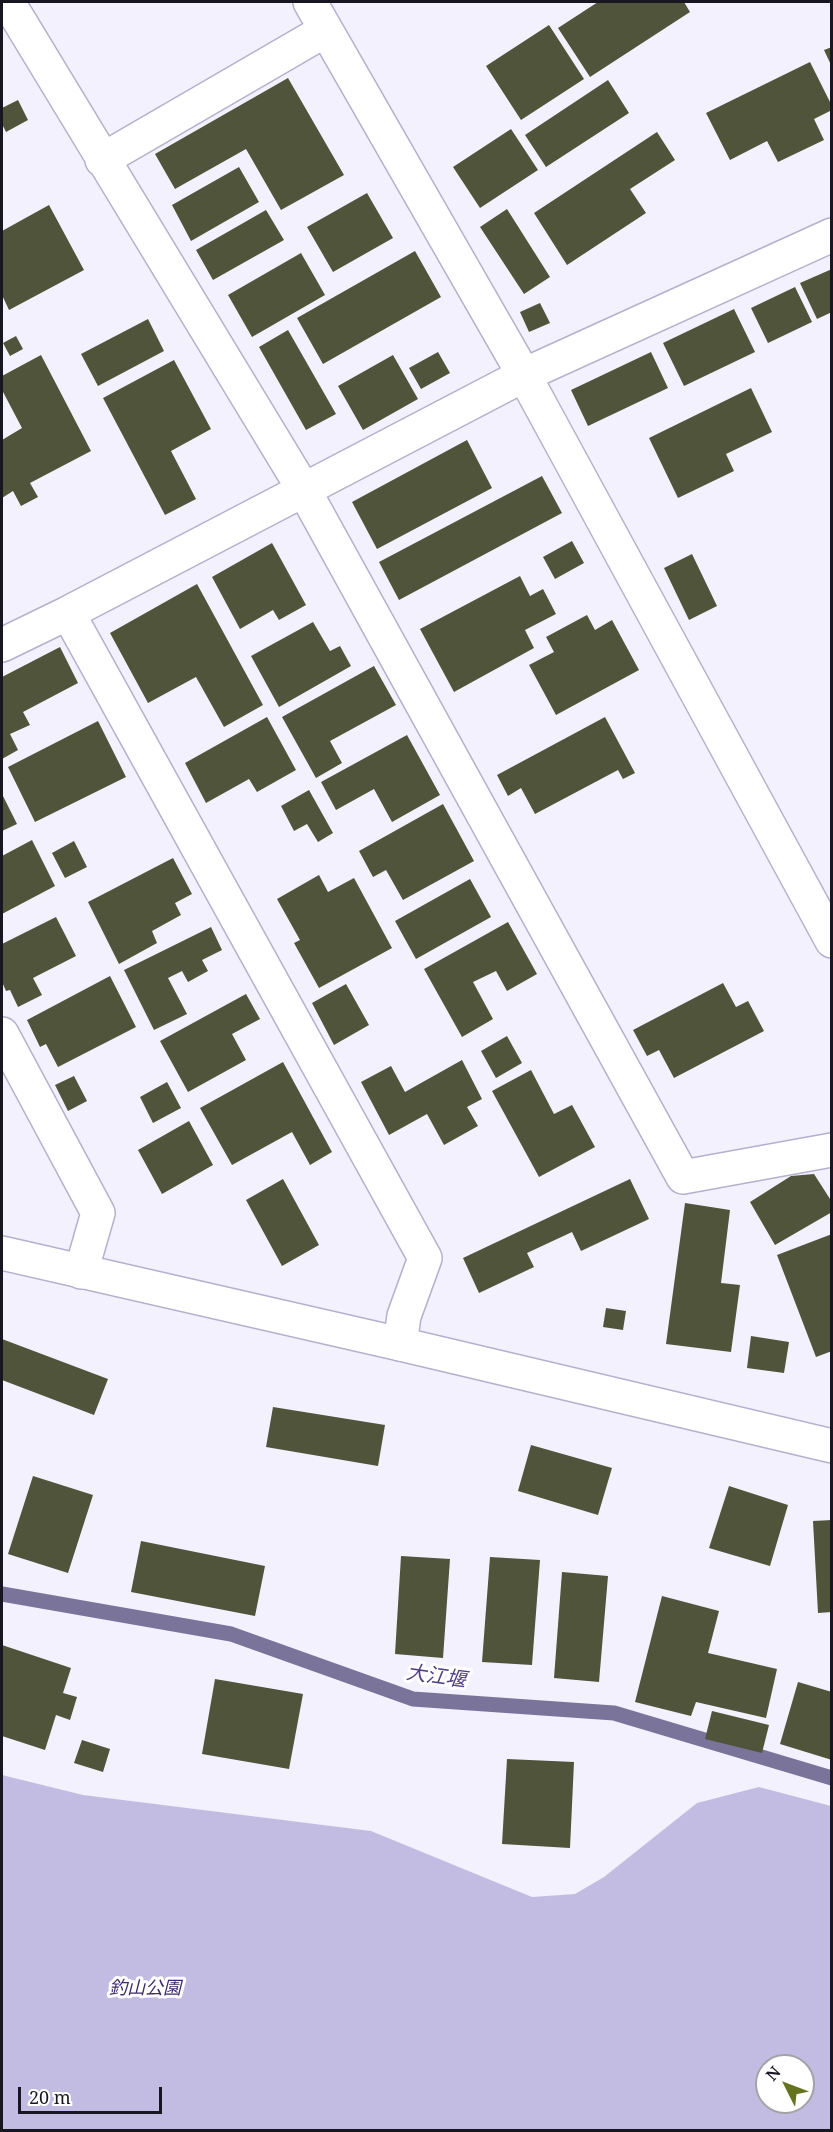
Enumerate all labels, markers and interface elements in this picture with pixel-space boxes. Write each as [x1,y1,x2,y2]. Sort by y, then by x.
water label: 大江堰 [405,1661,467,1693]
park label: 釣山公園 [109,1978,181,2000]
north arrow [755,2054,815,2114]
text: N [761,2061,785,2085]
scale bar [21,2075,165,2113]
text: 20 m [29,2085,71,2109]

